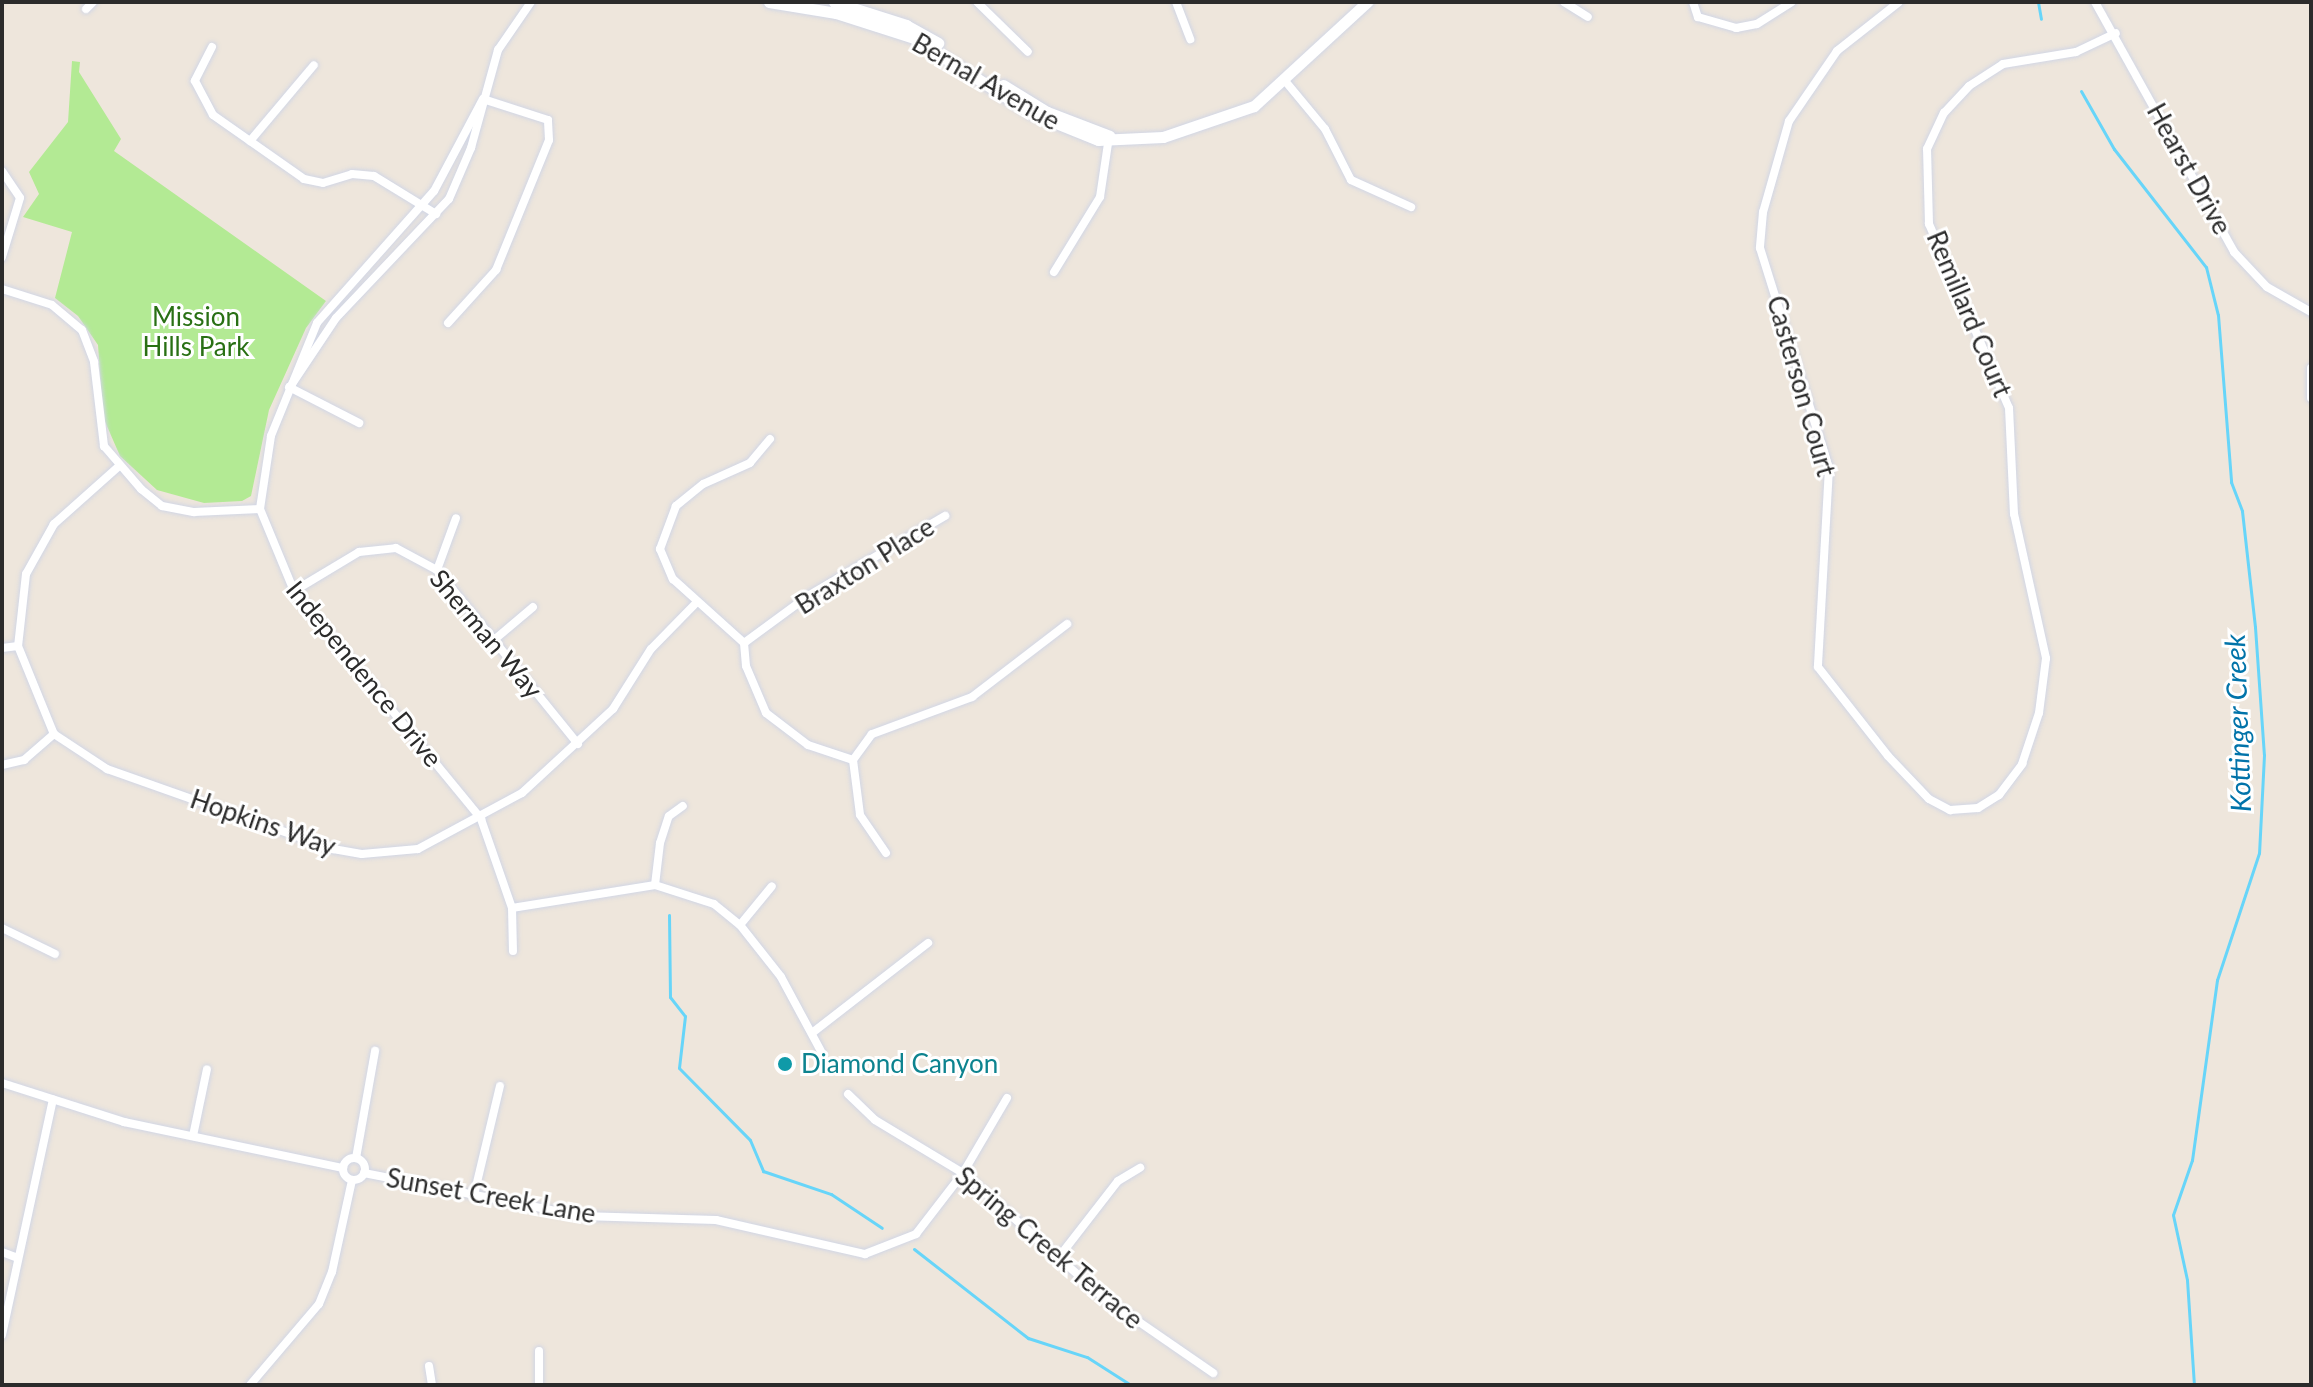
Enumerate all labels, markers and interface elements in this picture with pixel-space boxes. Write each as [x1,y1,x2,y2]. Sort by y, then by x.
street label: Bernal Avenue [906,27,1066,137]
street label: Hearst Drive [2140,98,2238,240]
street label: Remillard Court [1920,226,2018,402]
street label: Casterson Court [1760,292,1842,480]
park label: Mission Hills Park [143,301,249,362]
street label: Braxton Place [790,511,940,621]
street label: Sherman Way [423,563,549,705]
street label: Independence Drive [279,575,449,773]
water label: Kottinger Creek [2217,633,2257,813]
street label: Hopkins Way [186,783,340,863]
place label: Diamond Canyon [801,1048,998,1080]
marker: Diamond Canyon [776,1055,794,1073]
street label: Spring Creek Terrace [949,1160,1149,1336]
street label: Sunset Creek Lane [384,1162,598,1230]

